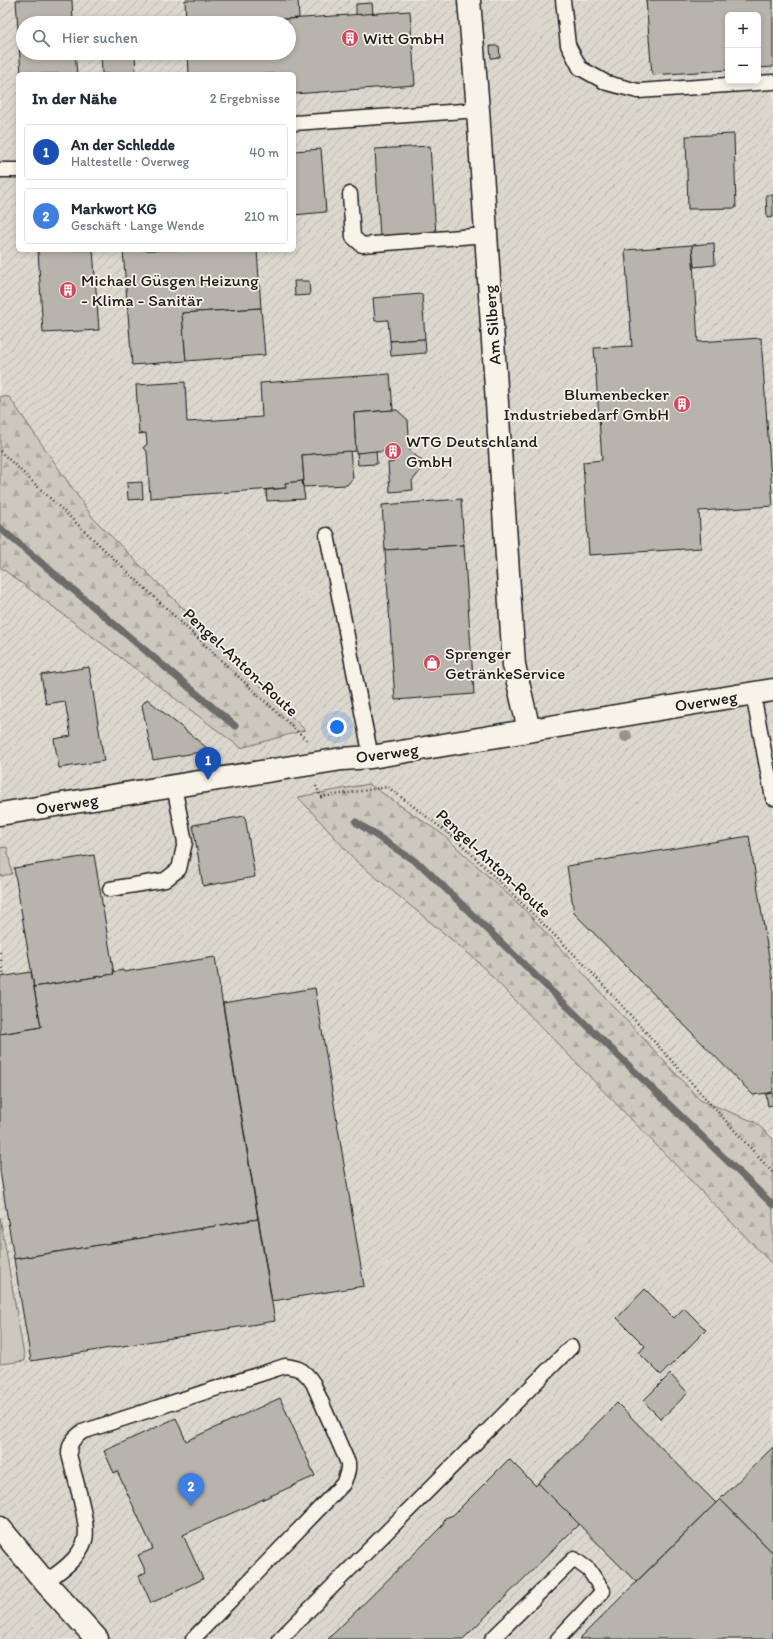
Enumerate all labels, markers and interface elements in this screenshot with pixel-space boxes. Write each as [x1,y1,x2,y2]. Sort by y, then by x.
map controls [725,12,761,84]
button: + [725,12,761,48]
search box [16,16,296,60]
icon: search [30,27,52,49]
building icon: Witt GmbH [340,28,360,48]
place label: Witt GmbH [363,28,444,48]
text: Hier suchen [62,29,138,47]
button: − [725,48,761,84]
text: In der Nähe [32,88,117,108]
text: 2 Ergebnisse [210,91,280,106]
text: An der Schledde [71,136,175,154]
text: 1 [43,145,49,160]
text: 40 m [249,145,279,160]
text: Haltestelle · Overweg [71,154,189,169]
text: Markwort KG [71,200,157,218]
text: 2 [43,209,49,224]
text: 210 m [244,209,279,224]
text: Geschäft · Lange Wende [71,218,205,233]
place label: Michael Güsgen Heizung - Klima - Sanitär [81,270,259,310]
building icon: Michael Güsgen Heizung - Klima - Sanitär [58,280,78,300]
street label: Am Silberg [479,284,505,366]
place label: Blumenbecker Industriebedarf GmbH [504,384,669,424]
building icon: Blumenbecker Industriebedarf GmbH [672,394,692,414]
place label: WTG Deutschland GmbH [406,431,539,471]
building icon: WTG Deutschland GmbH [383,441,403,461]
street label: Pengel-Anton-Route [179,604,303,720]
place label: Sprenger GetränkeService [445,643,565,683]
shop icon: Sprenger GetränkeService [422,653,442,673]
street label: Overweg [673,686,739,716]
your location [327,717,347,737]
street label: Overweg [354,739,420,767]
pin: 1 [195,747,221,780]
street label: Overweg [34,789,100,819]
street label: Pengel-Anton-Route [432,805,556,921]
pin: 2 [178,1473,204,1506]

